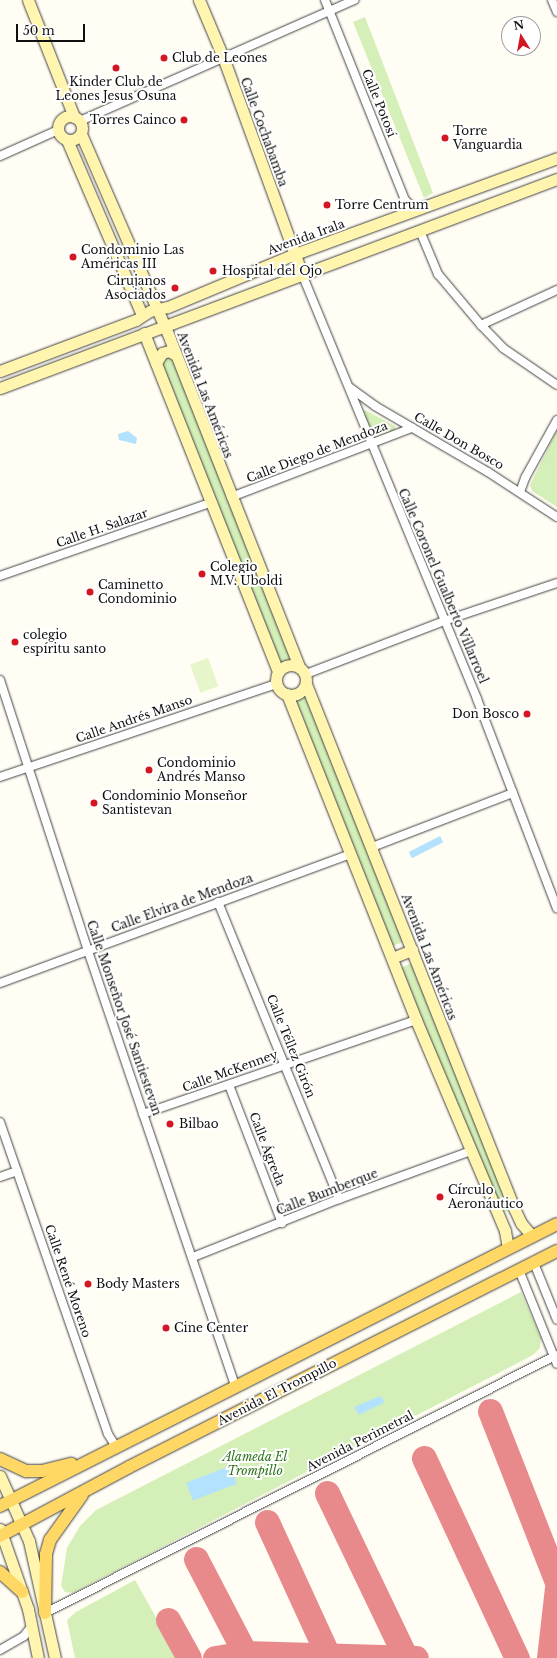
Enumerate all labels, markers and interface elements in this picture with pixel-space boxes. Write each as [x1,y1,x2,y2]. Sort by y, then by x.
scale bar [18,16,87,42]
north arrow [501,16,541,56]
text: N [512,17,525,33]
text: 50 m [23,23,55,38]
place label: Club de Leones [172,51,267,65]
marker: Club de Leones [159,53,169,63]
marker: Kinder Club de Leones Jesus Osuna [111,63,121,73]
street label: Calle Potosí [359,67,399,139]
place label: Kinder Club de Leones Jesus Osuna [56,75,176,103]
street label: Calle Cochabamba [238,75,290,189]
place label: Torres Cainco [90,113,176,127]
marker: Torres Cainco [179,115,189,125]
place label: Torre Vanguardia [453,124,523,152]
marker: Torre Vanguardia [440,133,450,143]
place label: Torre Centrum [335,198,429,212]
marker: Torre Centrum [322,200,332,210]
street label: Avenida Irala [265,216,347,258]
place label: Condominio Las Américas III [81,243,184,271]
marker: Condominio Las Américas III [68,252,78,262]
place label: Hospital del Ojo [222,264,322,278]
marker: Hospital del Ojo [207,265,219,277]
place label: Cirujanos Asociados [105,274,166,302]
marker: Cirujanos Asociados [169,282,181,294]
street label: Avenida Las Américas [174,330,236,460]
street label: Calle Don Bosco [412,409,506,473]
street label: Calle Diego de Mendoza [244,418,390,486]
street label: Calle Coronel Gualberto Villarroel [395,486,491,686]
street label: Calle H. Salazar [54,506,150,550]
place label: Colegio M.V. Uboldi [210,560,282,588]
marker: Colegio M.V. Uboldi [197,569,207,579]
place label: Caminetto Condominio [98,578,177,606]
marker: Caminetto Condominio [85,587,95,597]
place label: colegio espíritu santo [23,628,106,656]
marker: colegio espíritu santo [10,637,20,647]
street label: Calle Andrés Manso [74,692,194,746]
place label: Don Bosco [452,707,519,721]
marker: Don Bosco [522,709,532,719]
place label: Condominio Andrés Manso [157,756,245,784]
marker: Condominio Andrés Manso [144,765,154,775]
place label: Condominio Monseñor Santistevan [102,789,247,817]
marker: Condominio Monseñor Santistevan [89,798,99,808]
street label: Calle Elvira de Mendoza [109,871,255,935]
street label: Avenida Las Américas [398,892,460,1022]
street label: Calle Monseñor José Santiestevan [84,918,164,1118]
street label: Calle Téllez Girón [264,992,318,1100]
street label: Calle McKenney [180,1047,280,1095]
street label: Calle Ágreda [246,1110,288,1188]
place label: Bilbao [179,1117,219,1131]
marker: Bilbao [164,1118,176,1130]
street label: Calle Bumberque [274,1166,380,1218]
place label: Círculo Aeronáutico [448,1183,523,1211]
marker: Círculo Aeronáutico [435,1192,445,1202]
street label: Calle René Moreno [42,1223,94,1339]
place label: Body Masters [96,1277,180,1291]
marker: Body Masters [83,1279,93,1289]
place label: Cine Center [174,1321,248,1335]
marker: Cine Center [161,1323,171,1333]
street label: Avenida El Trompillo [215,1356,339,1428]
street label: Avenida Perimetral [304,1408,416,1474]
park label: Alameda El Trompillo [222,1450,288,1478]

